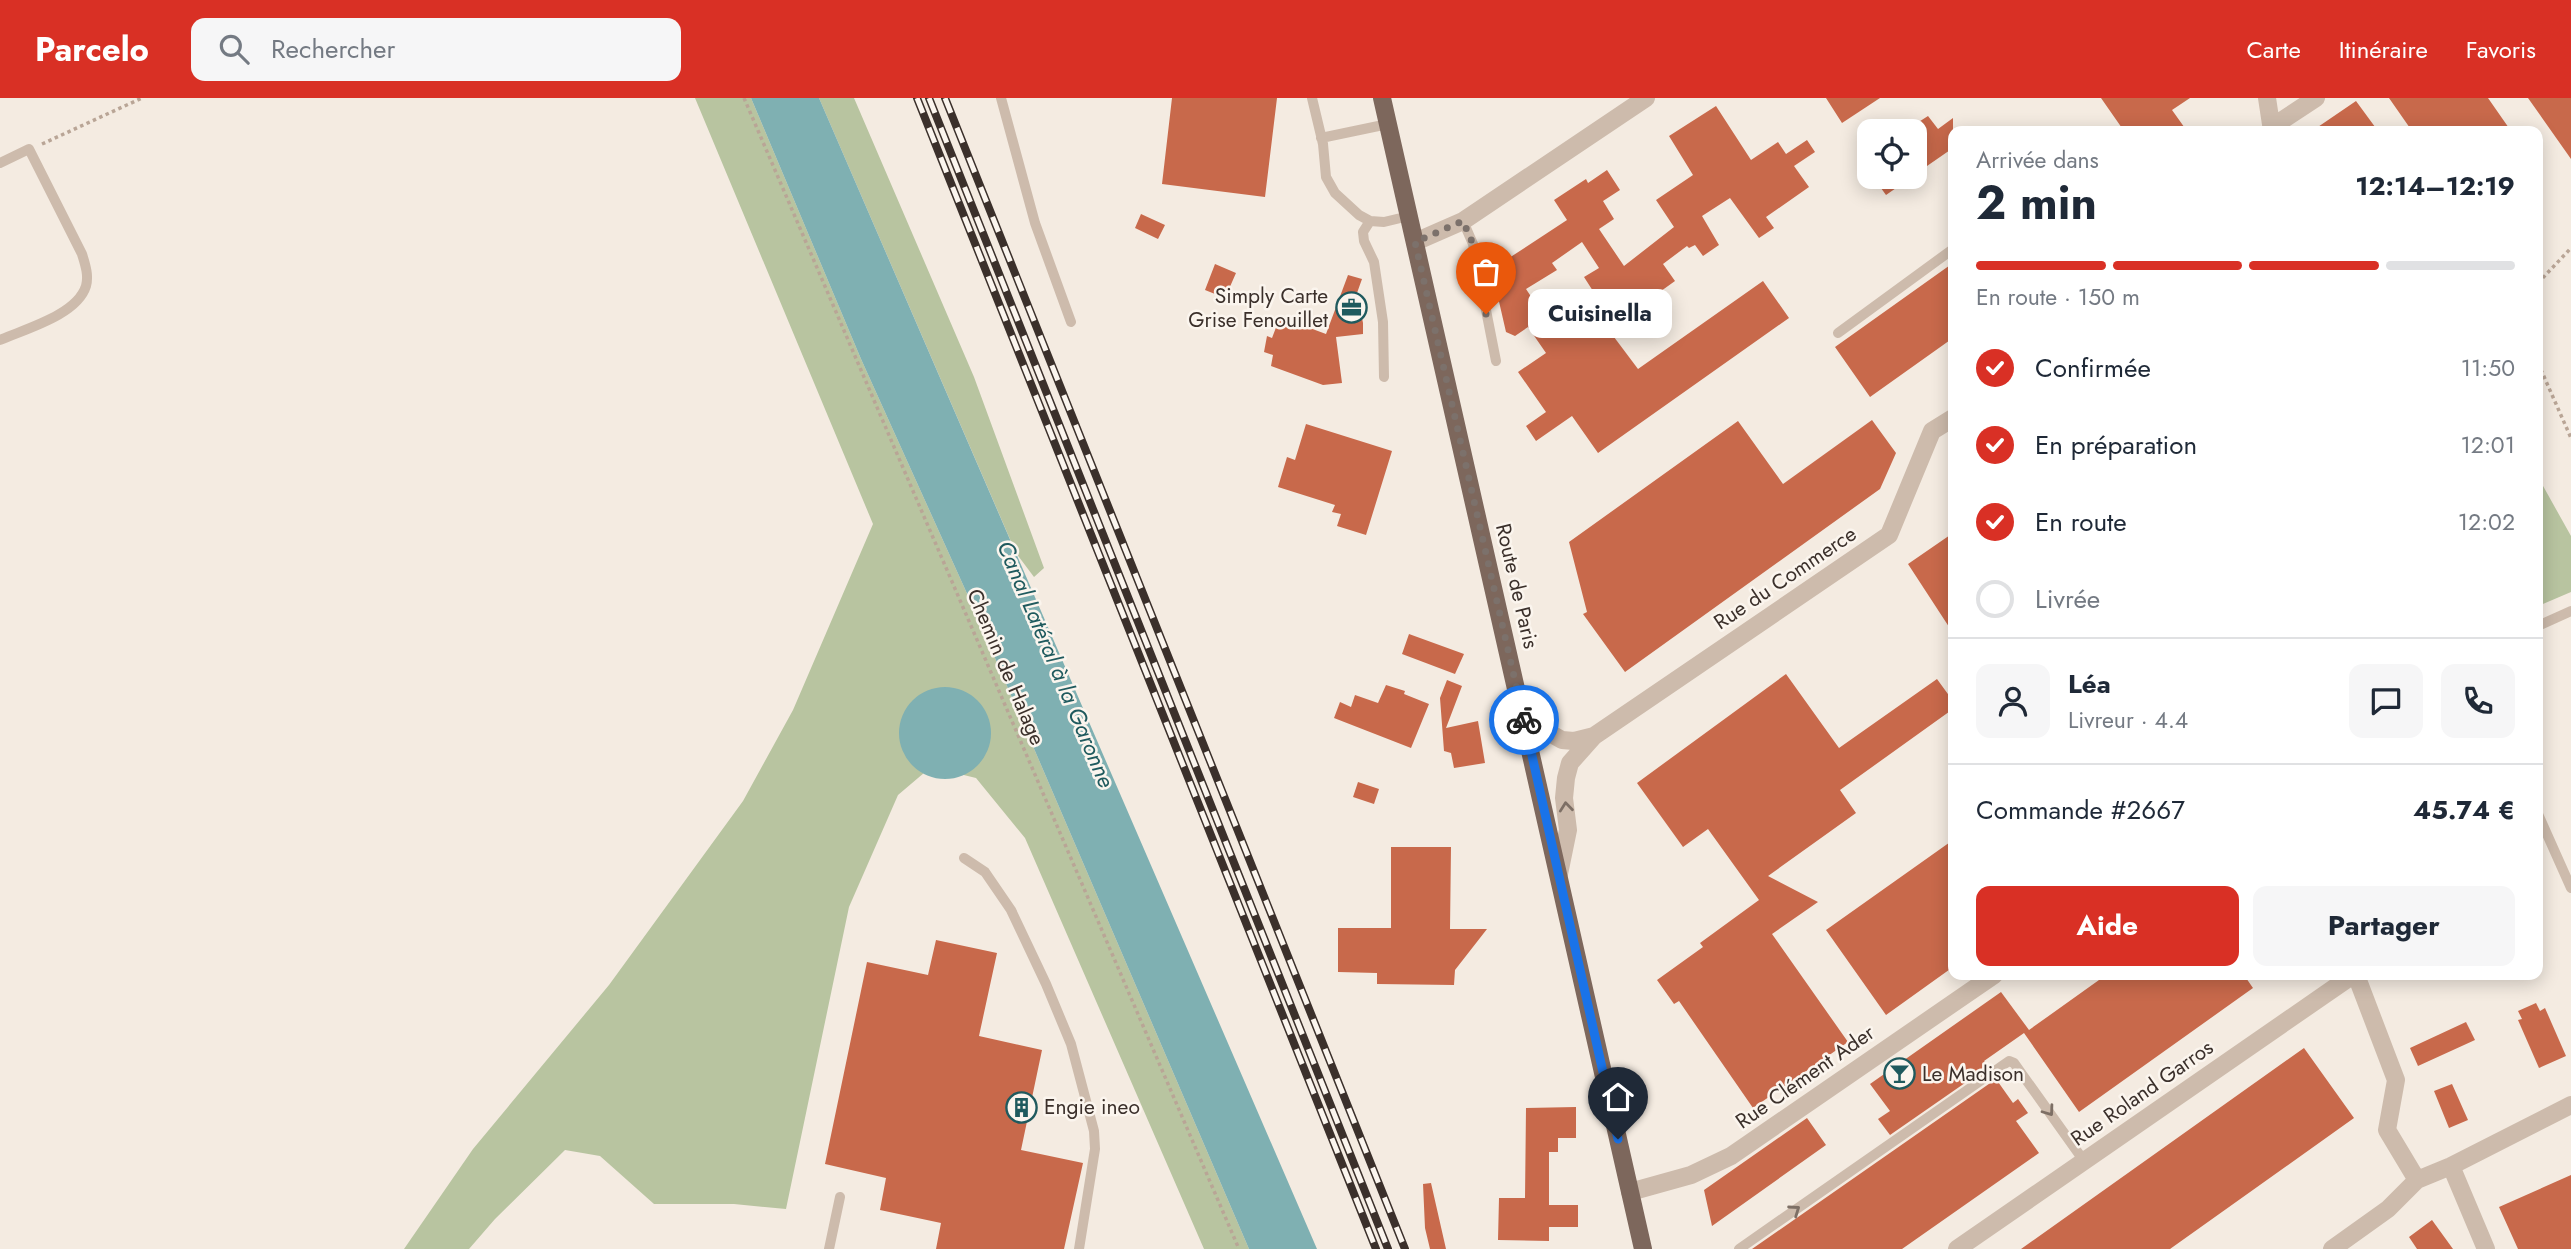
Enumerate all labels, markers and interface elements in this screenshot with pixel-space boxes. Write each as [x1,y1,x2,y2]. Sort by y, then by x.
search box [191,18,681,81]
text: Parcelo [35,26,149,73]
icon: search [215,30,253,68]
text: Rechercher [271,30,395,68]
text: Carte [2246,32,2301,67]
text: Itinéraire [2339,32,2428,67]
text: Favoris [2466,32,2536,67]
map controls [1857,119,1927,189]
button: locate [1857,119,1927,189]
text: Arrivée dans [1976,143,2099,177]
text: 12:14–12:19 [2355,167,2515,205]
text: 2 min [1976,170,2097,236]
pin [1456,242,1516,314]
icon: bag [1467,253,1505,291]
text: En route · 150 m [1976,280,2140,314]
place label: Simply Carte Grise Fenouillet [1188,281,1328,335]
callout: Cuisinella [1528,290,1672,339]
office icon: Simply Carte Grise Fenouillet [1334,291,1368,325]
text: Cuisinella [1548,296,1652,330]
icon: check [1976,349,2014,387]
text: Confirmée [2035,349,2151,387]
text: 11:50 [2461,351,2515,385]
icon: check [1976,426,2014,464]
text: En préparation [2035,426,2197,464]
text: 12:01 [2461,428,2515,462]
icon: check [1976,503,2014,541]
text: En route [2035,503,2127,541]
text: 12:02 [2458,505,2515,539]
street label: Rue du Commerce [1708,519,1862,637]
street label: Route de Paris [1488,520,1546,652]
water label: Canal Latéral à la Garonne [989,535,1124,793]
text: Livrée [2035,580,2100,618]
street label: Chemin de Halage [960,584,1053,750]
button: person [1976,664,2050,738]
button: chat [2349,664,2423,738]
button: phone [2441,664,2515,738]
text: Léa [2068,665,2111,703]
courier [1489,685,1559,755]
icon: bike [1505,701,1543,739]
text: Livreur · 4.4 [2068,703,2188,737]
text: Commande #2667 [1976,791,2185,829]
text: 45.74 € [2413,791,2515,829]
one-way arrow [1558,801,1573,813]
button: Aide [1976,886,2239,966]
button: Partager [2253,886,2515,966]
street label: Rue Clément Ader [1729,1017,1881,1136]
street label: Rue Roland Garros [2065,1033,2219,1153]
bar icon: Le Madison [1882,1057,1916,1091]
place label: Le Madison [1922,1059,2024,1089]
pin [1588,1067,1648,1139]
icon: home [1599,1078,1637,1116]
building icon: Engie ineo [1004,1090,1038,1124]
place label: Engie ineo [1044,1092,1140,1122]
one-way arrow [2041,1103,2053,1116]
one-way arrow [1787,1206,1800,1218]

